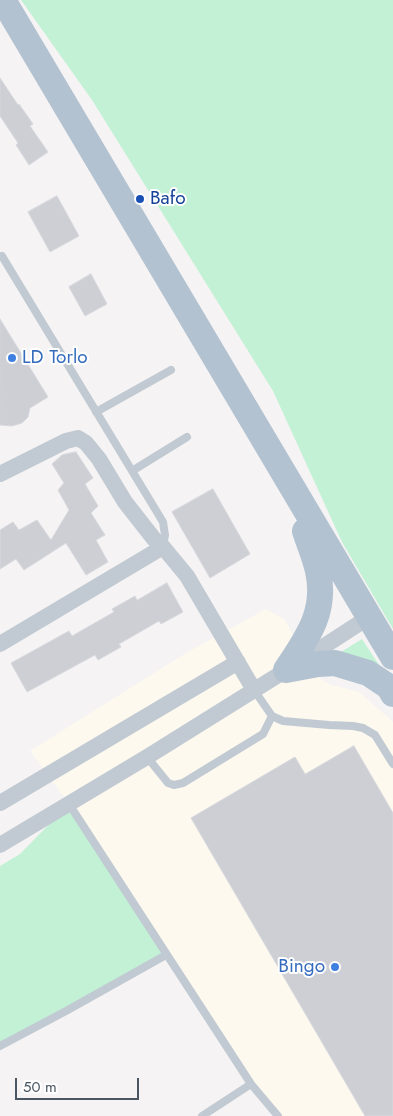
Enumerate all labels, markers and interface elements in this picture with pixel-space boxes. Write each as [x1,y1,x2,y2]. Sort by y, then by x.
place label: Bafo [150,188,186,210]
marker: Bafo [134,193,146,205]
place label: LD Torlo [22,347,88,369]
marker: LD Torlo [6,352,18,364]
place label: Bingo [278,956,325,978]
marker: Bingo [329,961,341,973]
scale bar [18,1068,141,1100]
text: 50 m [23,1076,57,1098]

